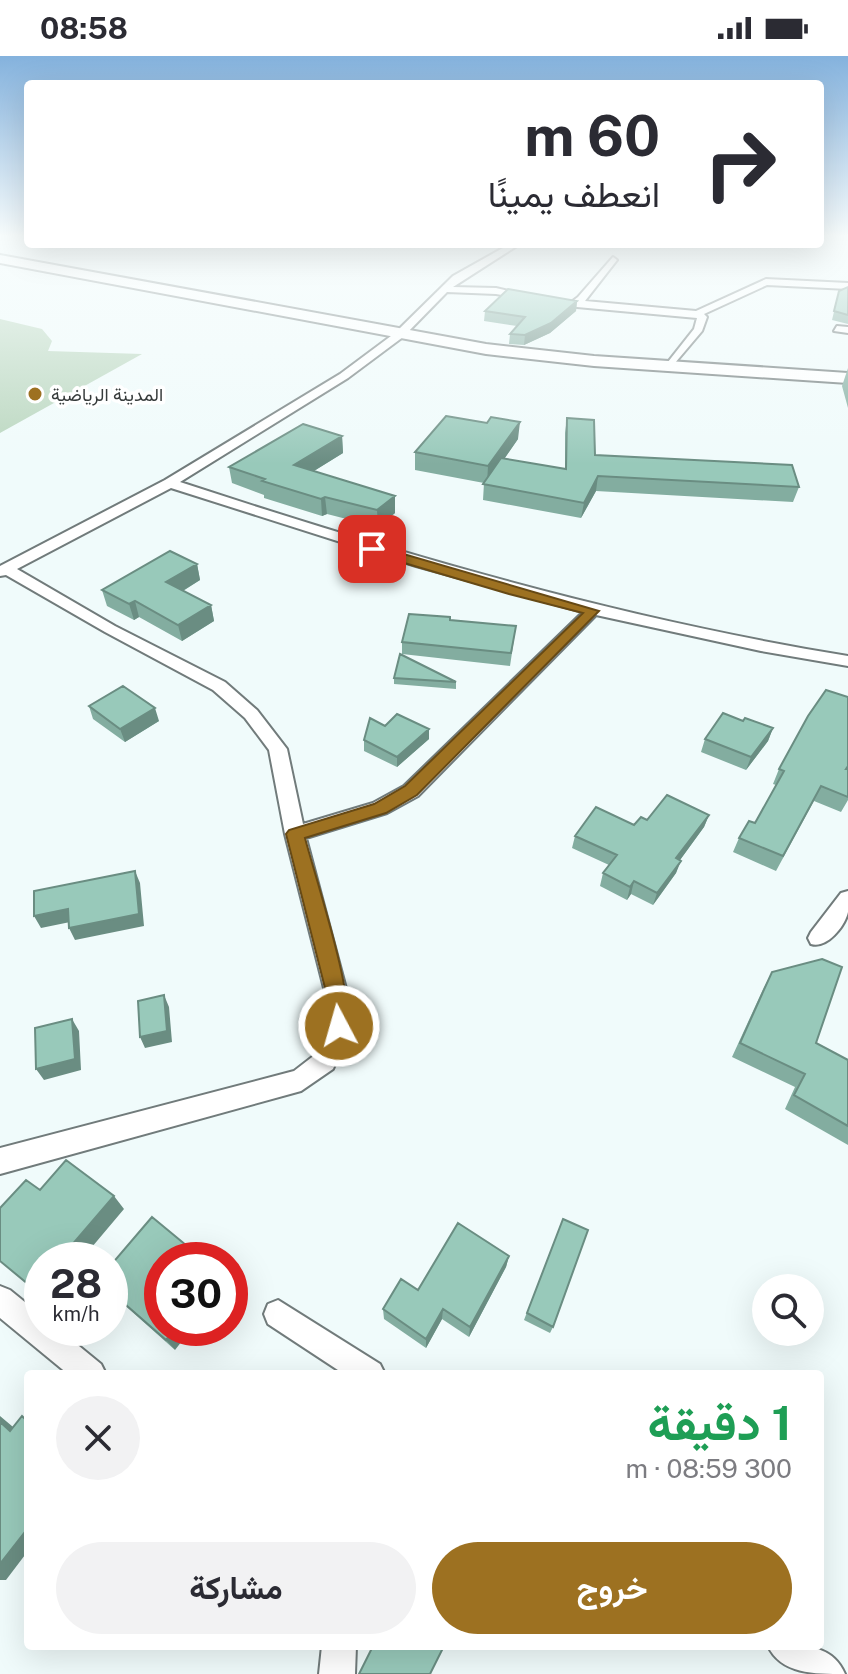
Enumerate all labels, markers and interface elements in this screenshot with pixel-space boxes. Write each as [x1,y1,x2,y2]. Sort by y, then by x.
text: 08:58 [40,10,128,46]
text: 60 m [524,103,660,169]
icon: right [688,112,792,216]
text: انعطف يمينًا [488,173,660,215]
place label: المدينة الرياضية [51,384,163,406]
marker: المدينة الرياضية [26,385,44,403]
pin [338,515,406,583]
icon: arrive [350,527,394,571]
position arrow [297,984,381,1068]
speed limit sign: 30 [144,1242,248,1346]
text: 28 [50,1260,102,1307]
map controls [752,1274,824,1346]
button: search [752,1274,824,1346]
text: km/h [52,1302,100,1326]
text: 1 دقيقة [647,1394,792,1451]
button: close [56,1396,140,1480]
text: 300 m · 08:59 [626,1453,792,1484]
button: مشاركة [56,1542,416,1634]
button: خروج [432,1542,792,1634]

